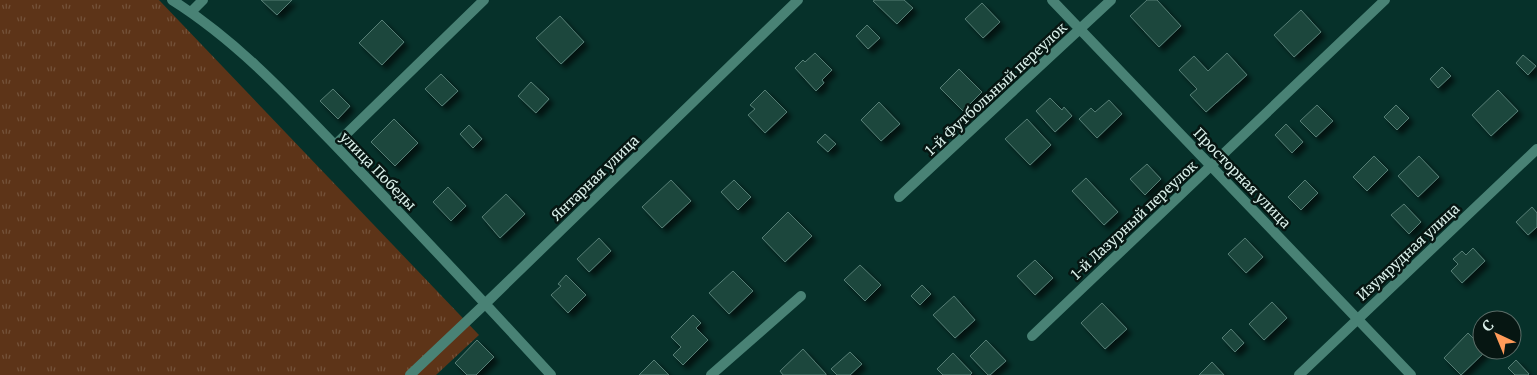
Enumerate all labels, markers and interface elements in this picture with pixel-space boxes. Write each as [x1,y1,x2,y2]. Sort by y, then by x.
street label: 1-й Футбольный переулок [921,18,1071,160]
street label: Просторная улица [1190,124,1295,232]
street label: улица Победы [336,128,420,214]
street label: Янтарная улица [547,131,643,225]
street label: 1-й Лазурный переулок [1067,157,1201,283]
street label: Изумрудная улица [1353,199,1464,304]
north arrow [1472,310,1522,360]
text: С [1478,316,1498,335]

